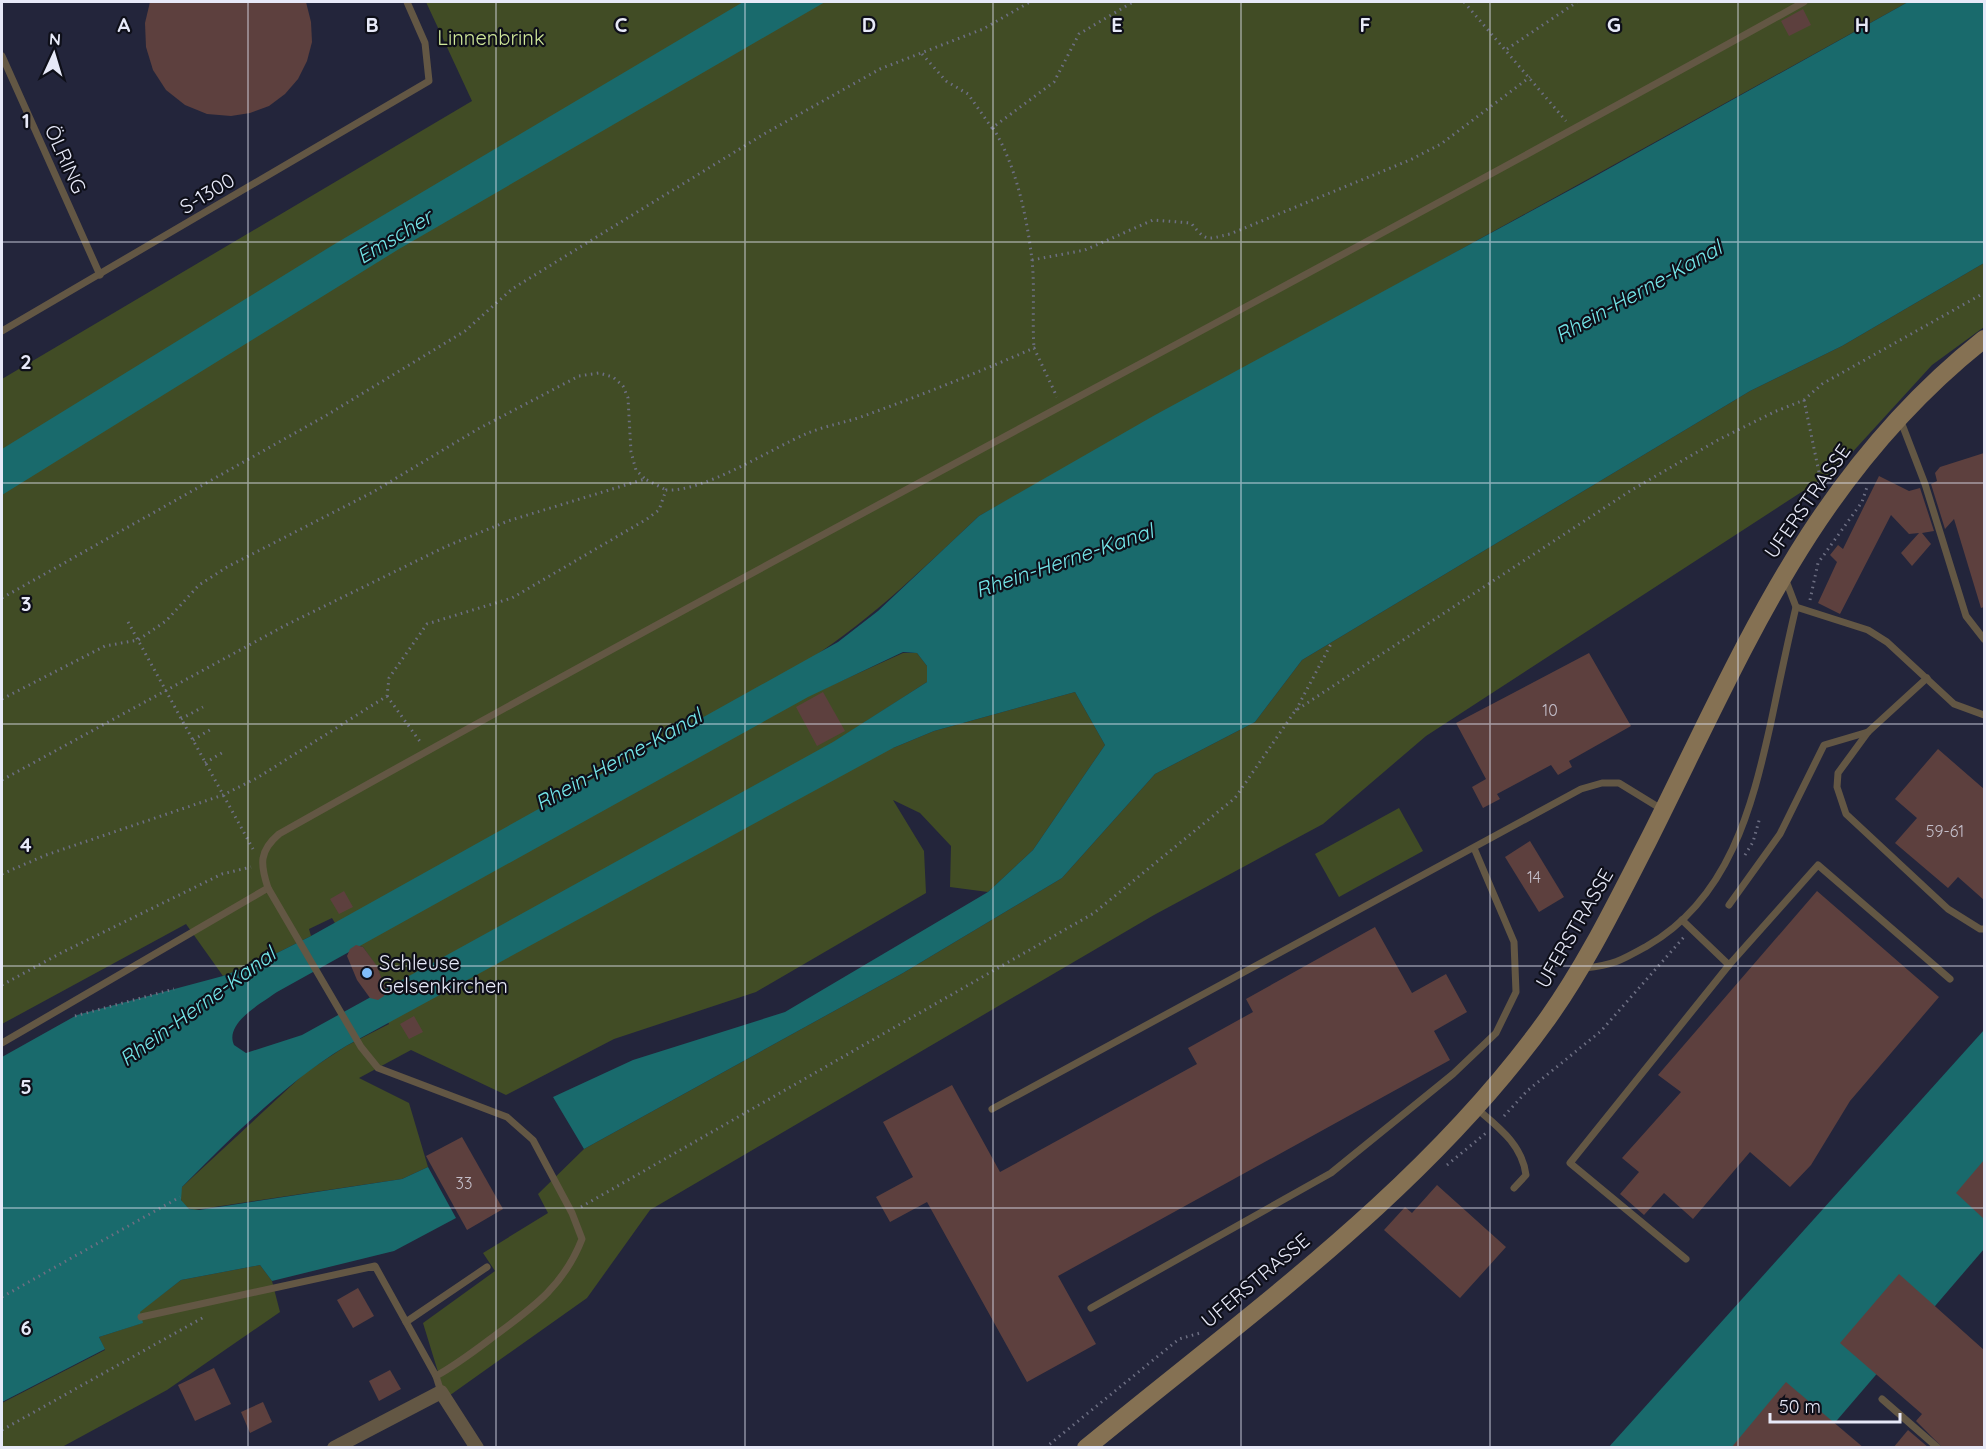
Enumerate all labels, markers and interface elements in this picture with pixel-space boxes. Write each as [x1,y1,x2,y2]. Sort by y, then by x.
text: A [118,12,131,37]
text: B [365,12,379,37]
text: C [615,12,628,37]
text: D [862,12,876,37]
text: E [1111,12,1123,37]
text: F [1359,12,1371,37]
text: G [1607,12,1621,37]
text: H [1855,12,1869,37]
north arrow [24,24,84,84]
park label: Linnenbrink [437,25,545,50]
text: N [48,29,62,49]
text: 1 [22,108,30,133]
street label: ÖLRING [40,121,92,197]
street label: S-1300 [175,167,239,219]
water label: Emscher [351,202,439,269]
water label: Rhein-Herne-Kanal [1550,233,1728,348]
text: 2 [20,349,32,374]
street label: UFERSTRASSE [1758,439,1856,563]
water label: Rhein-Herne-Kanal [972,517,1158,603]
text: 3 [21,591,31,616]
house number: 10 [1542,700,1558,720]
water label: Rhein-Herne-Kanal [530,701,708,816]
house number: 59-61 [1926,821,1964,841]
text: 4 [20,832,32,857]
street label: UFERSTRASSE [1530,864,1618,992]
house number: 14 [1527,867,1541,887]
water label: Rhein-Herne-Kanal [114,939,282,1071]
place label: Schleuse Gelsenkirchen [379,950,508,998]
marker: Schleuse Gelsenkirchen [360,966,374,980]
text: 5 [20,1074,32,1099]
house number: 33 [456,1173,472,1193]
street label: UFERSTRASSE [1196,1227,1314,1333]
text: 6 [20,1315,32,1340]
scale bar [1770,1386,1900,1424]
text: 50 m [1779,1395,1821,1418]

